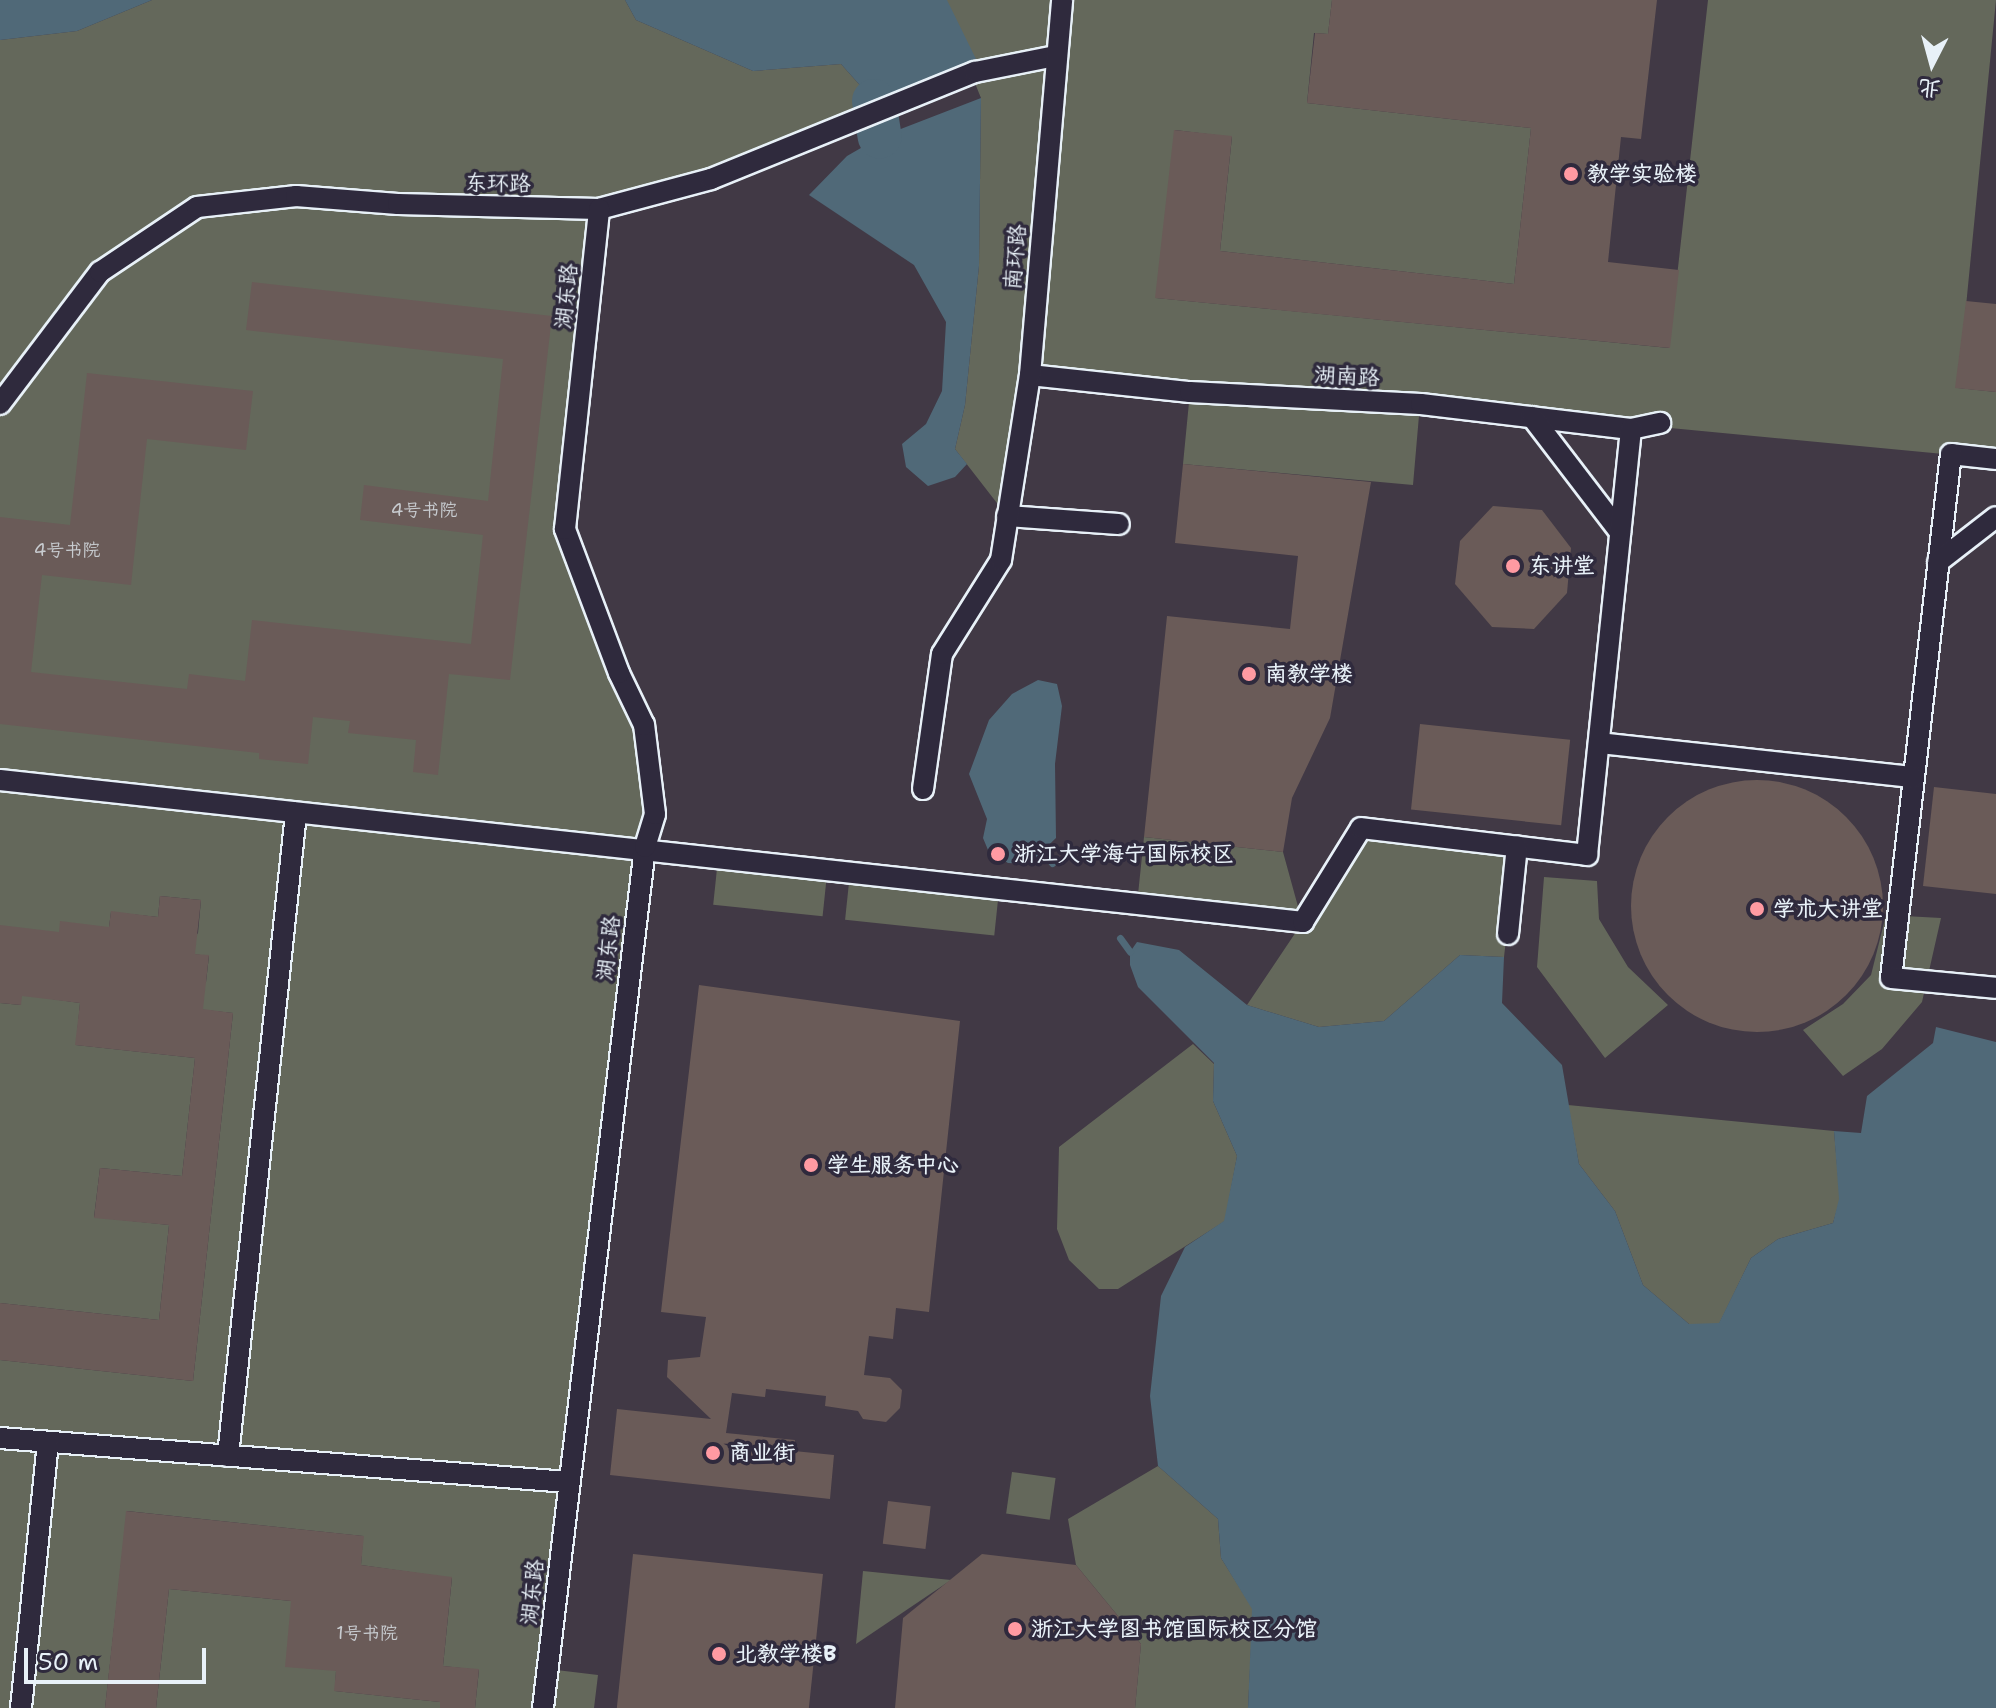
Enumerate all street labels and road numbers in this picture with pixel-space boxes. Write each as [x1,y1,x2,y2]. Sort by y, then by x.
street label: 东环路 [465,169,531,197]
street label: 南环路 [999,223,1031,291]
street label: 湖东路 [549,262,583,330]
street label: 湖南路 [1313,361,1381,391]
street label: 湖东路 [591,914,625,982]
street label: 湖东路 [515,1558,549,1626]

